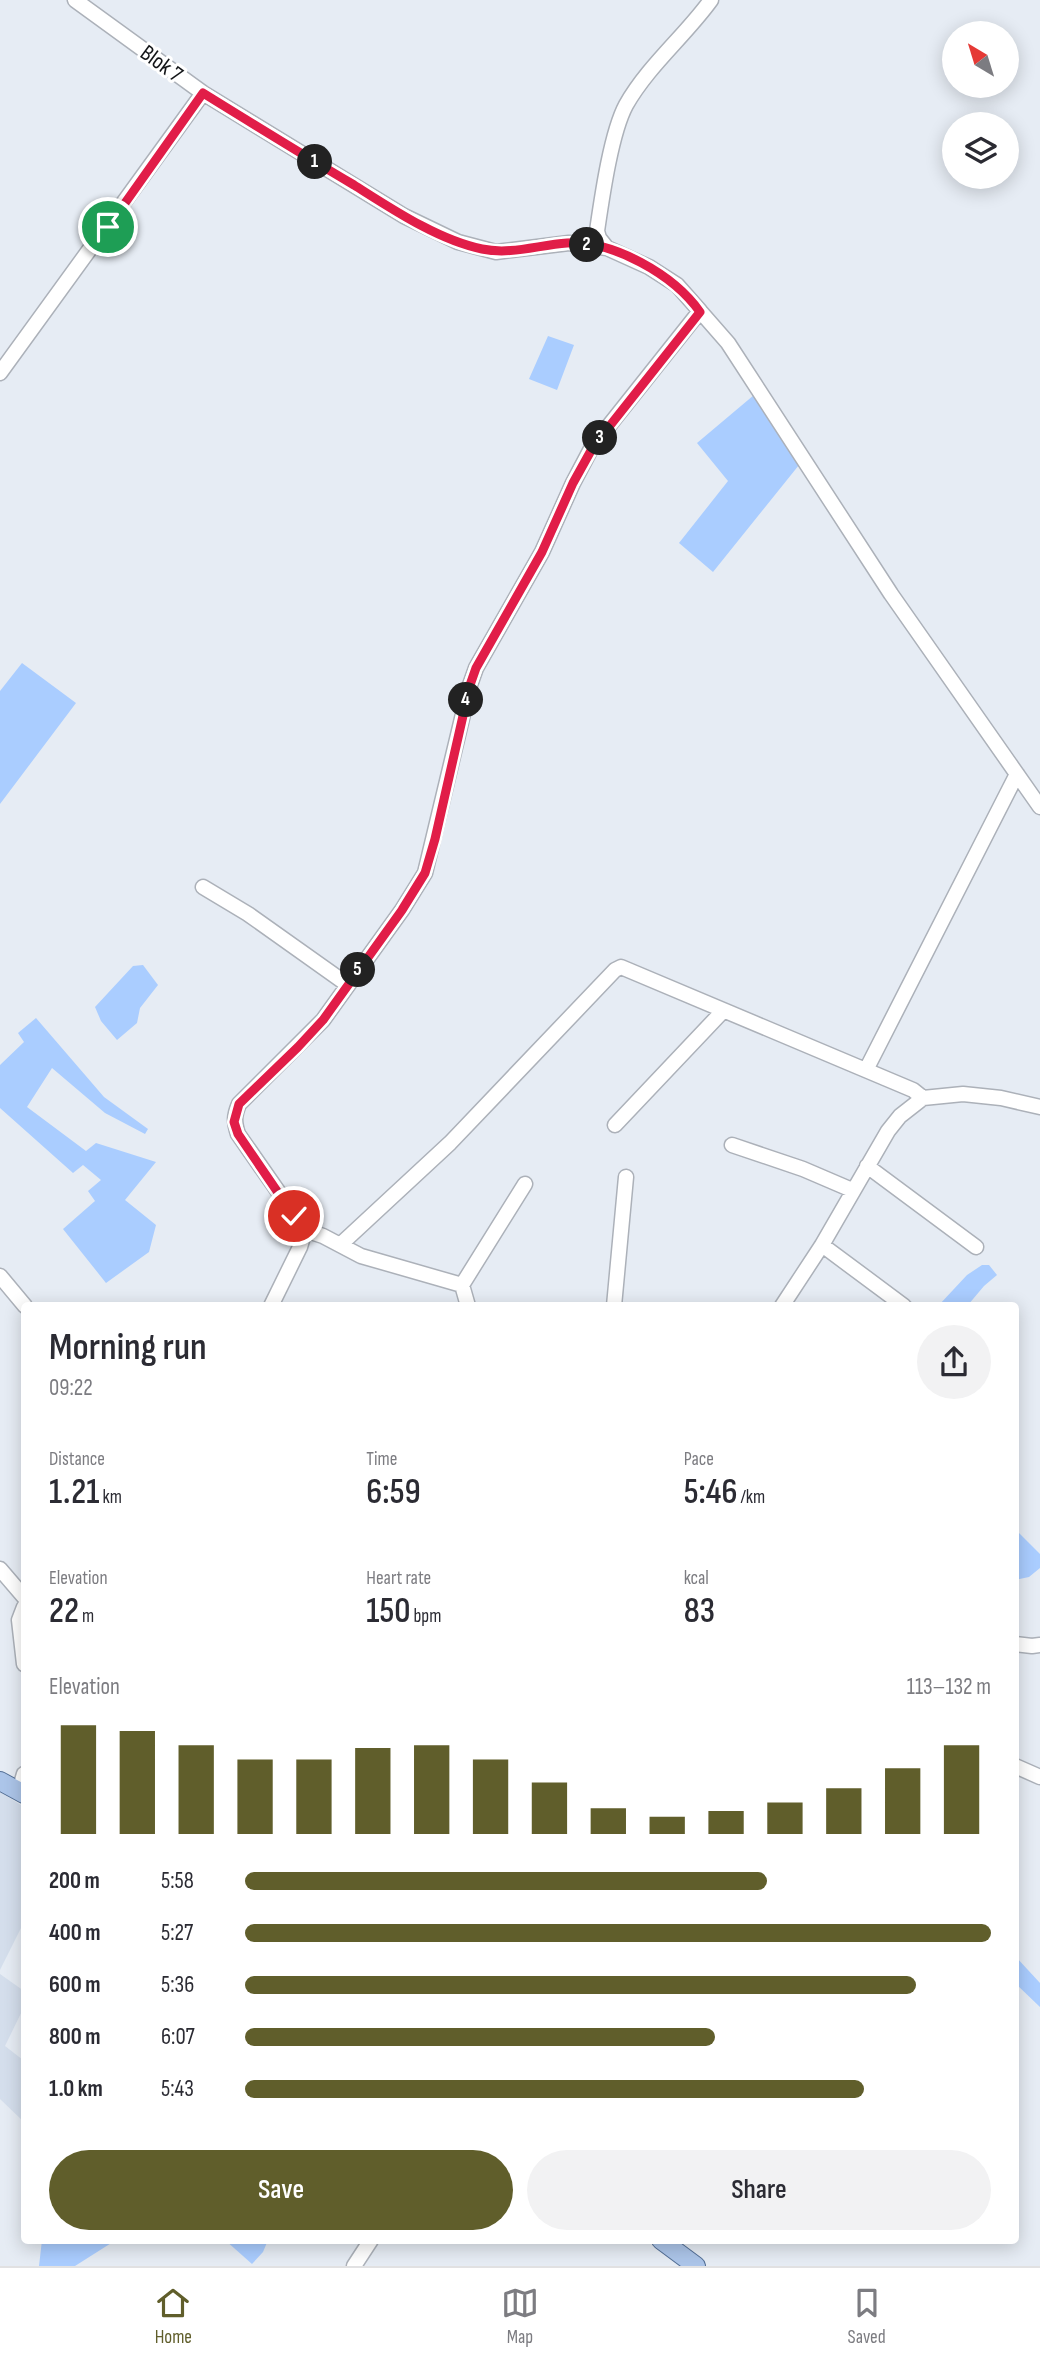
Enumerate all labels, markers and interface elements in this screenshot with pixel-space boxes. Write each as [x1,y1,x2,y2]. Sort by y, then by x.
north arrow [942,21,1018,98]
map controls [942,21,1019,189]
street label: Blok 7 [135,39,188,89]
button: layers [942,112,1019,189]
pin: 1 [298,144,332,180]
text: 1 [311,150,318,173]
pin [78,197,138,257]
icon: arrive [89,208,127,246]
pin: 2 [570,228,604,262]
text: 2 [582,233,591,256]
pin: 3 [582,420,618,456]
text: 3 [595,426,604,449]
pin: 4 [448,682,484,718]
text: 4 [461,688,470,711]
pin: 5 [340,953,376,988]
text: 5 [353,958,362,981]
pin [264,1186,324,1246]
icon: check [275,1197,313,1235]
text: Morning run [49,1325,207,1370]
button: share [917,1325,991,1399]
text: 09:22 [49,1374,93,1402]
text: Distance [49,1448,105,1471]
text: Time [366,1448,397,1471]
text: Pace [684,1448,714,1471]
text: 1.21 [49,1471,99,1514]
text: 6:59 [366,1471,421,1514]
text: 5:46 [684,1471,737,1514]
text: km [99,1486,122,1509]
text: /km [737,1486,765,1509]
text: Elevation [49,1567,108,1590]
text: Heart rate [366,1567,431,1590]
text: kcal [684,1567,709,1590]
text: 22 [49,1590,79,1633]
text: 150 [366,1590,410,1633]
text: 83 [684,1590,715,1633]
text: m [79,1605,94,1628]
text: bpm [410,1605,441,1628]
text: Elevation [49,1673,120,1701]
text: 113–132 m [907,1673,991,1701]
text: 200 m [49,1867,100,1895]
text: 5:58 [161,1867,194,1895]
text: 400 m [49,1919,100,1947]
text: 5:27 [161,1919,193,1947]
text: 600 m [49,1971,101,1999]
text: 5:36 [161,1971,194,1999]
text: 800 m [49,2023,101,2051]
text: 6:07 [161,2023,195,2051]
text: 1.0 km [49,2075,103,2103]
text: 5:43 [161,2075,194,2103]
button: Save [49,2150,513,2230]
button: Share [527,2150,991,2230]
tab: Home [154,2284,192,2349]
tab: Map [501,2284,539,2349]
tab: Saved [848,2284,886,2349]

